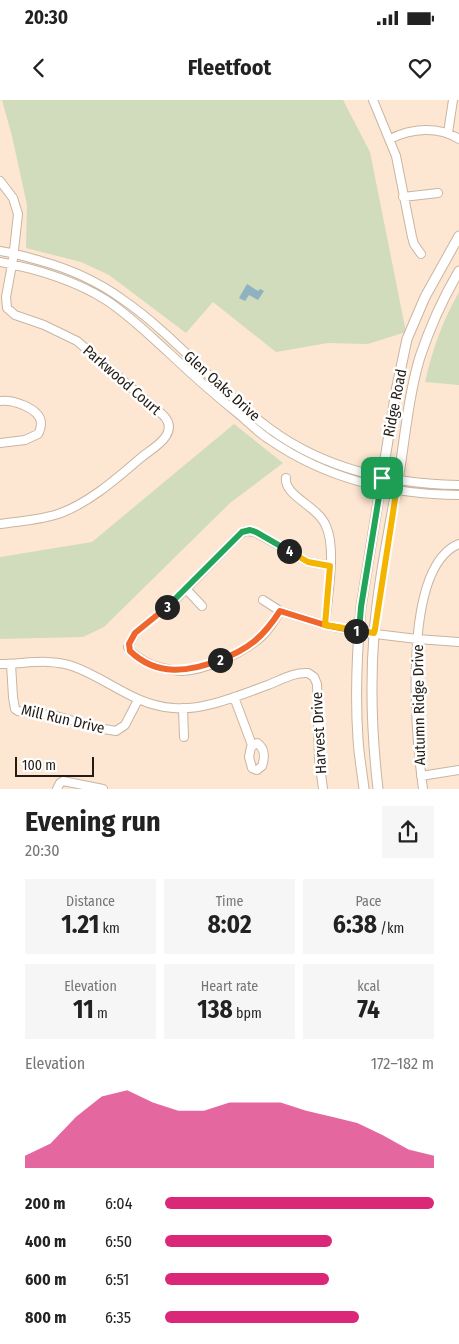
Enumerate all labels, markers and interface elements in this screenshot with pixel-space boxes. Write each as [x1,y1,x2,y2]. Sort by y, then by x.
text: 20:30 [25,6,68,29]
icon: back [25,54,53,82]
text: Fleetfoot [188,54,271,81]
icon: heart [406,54,434,82]
street label: Parkwood Court [79,341,165,419]
street label: Glen Oaks Drive [180,347,264,425]
street label: Ridge Road [380,367,410,439]
pin [361,457,403,499]
icon: arrive [368,464,396,492]
pin: 4 [276,538,302,564]
text: 4 [286,543,293,560]
pin: 3 [154,594,180,620]
text: 3 [164,599,171,616]
pin: 1 [344,618,368,644]
text: 1 [354,623,359,640]
street label: Autumn Ridge Drive [409,644,429,766]
pin: 2 [208,648,232,672]
text: 2 [217,652,224,669]
street label: Harvest Drive [308,691,330,775]
street label: Mill Run Drive [20,701,106,737]
scale bar [15,754,94,777]
text: 100 m [22,757,56,774]
text: Evening run [25,805,161,838]
button: share [382,806,434,858]
text: 20:30 [25,841,59,860]
text: Distance [66,893,115,910]
text: Time [216,893,243,910]
text: Pace [355,893,382,910]
text: 1.21 [61,910,99,940]
text: 8:02 [208,910,251,940]
text: 6:38 [333,910,377,940]
text: km [99,920,120,937]
text: /km [377,920,404,937]
text: Elevation [64,978,117,995]
text: Heart rate [201,978,258,995]
text: kcal [357,978,380,995]
text: 11 [73,995,94,1025]
text: 138 [197,995,233,1025]
text: 74 [357,995,380,1025]
text: m [94,1005,108,1022]
text: bpm [233,1005,262,1022]
text: Elevation [25,1054,85,1073]
text: 172–182 m [371,1054,434,1073]
text: 200 m [25,1194,65,1213]
text: 6:04 [105,1194,132,1213]
text: 400 m [25,1232,66,1251]
text: 6:50 [105,1232,132,1251]
text: 600 m [25,1270,66,1289]
text: 6:51 [105,1270,129,1289]
text: 800 m [25,1308,66,1327]
text: 6:35 [105,1308,131,1327]

